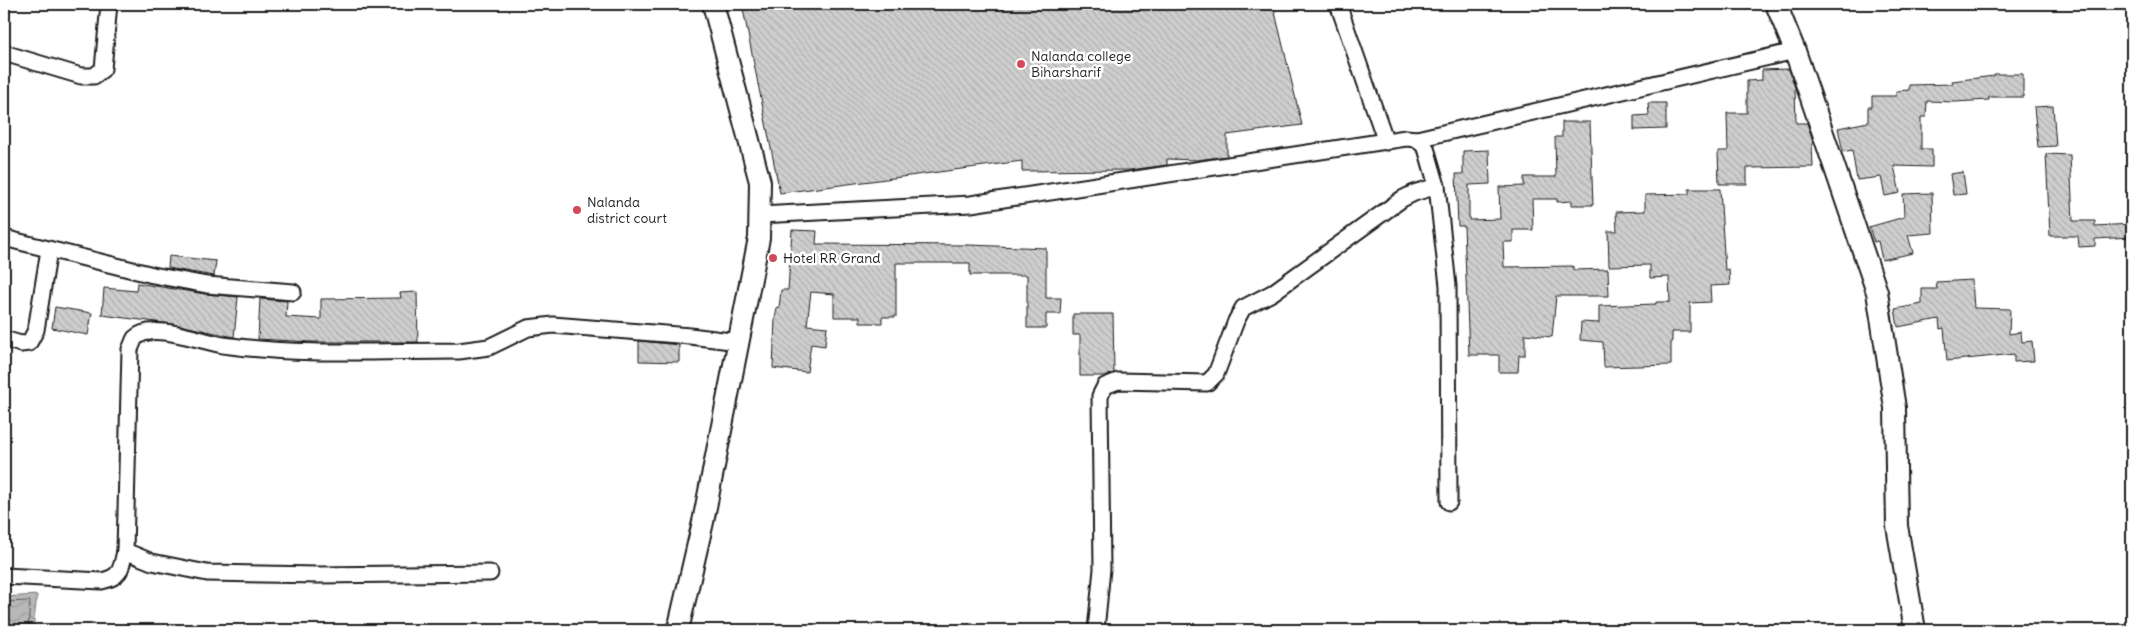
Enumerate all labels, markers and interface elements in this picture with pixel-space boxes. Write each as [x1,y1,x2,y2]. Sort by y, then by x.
place label: Nalanda college Biharsharif [1031,47,1131,81]
marker: Nalanda college Biharsharif [1015,58,1027,70]
place label: Nalanda district court [587,193,667,227]
marker: Nalanda district court [571,204,583,216]
place label: Hotel RR Grand [783,249,881,267]
marker: Hotel RR Grand [767,252,779,264]

